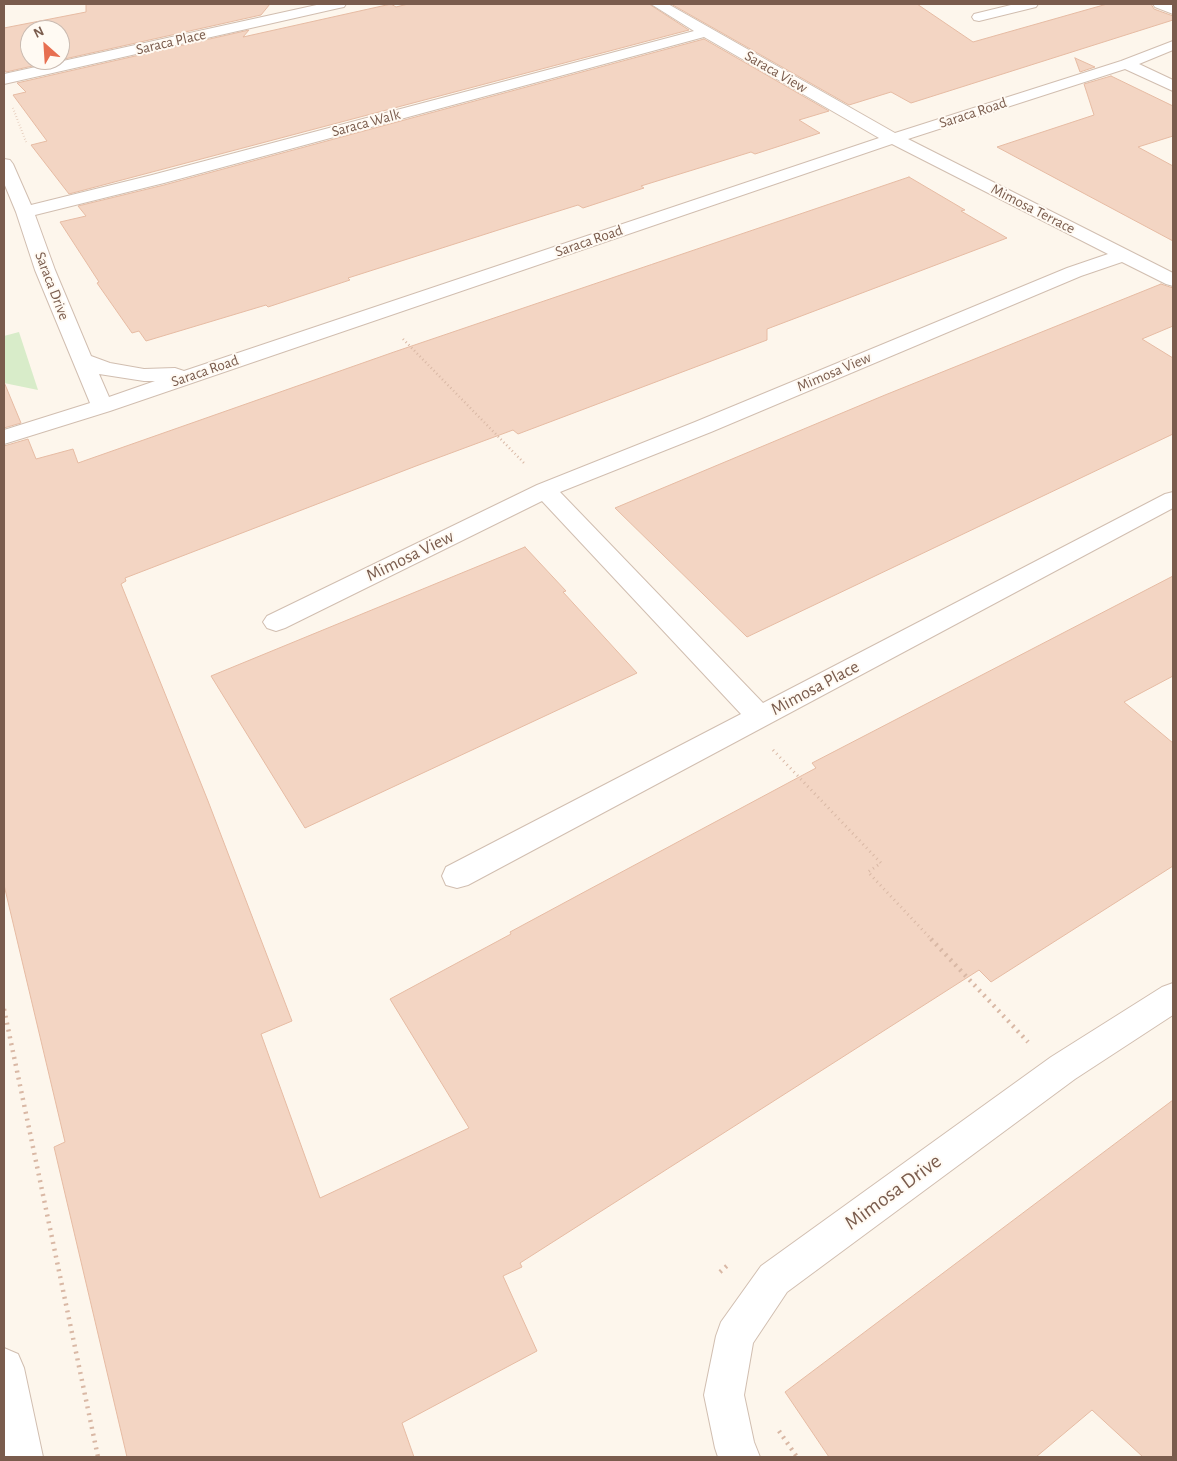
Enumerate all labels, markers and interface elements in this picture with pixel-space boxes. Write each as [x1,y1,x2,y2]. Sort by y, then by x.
north arrow [20,20,70,70]
text: N [31,24,46,41]
street label: Saraca Place [134,25,208,59]
street label: Saraca View [741,47,811,97]
street label: Saraca Road [937,94,1009,132]
street label: Saraca Walk [330,105,402,141]
street label: Mimosa Terrace [988,180,1078,238]
street label: Saraca Road [553,221,625,261]
street label: Saraca Drive [31,249,73,323]
street label: Mimosa View [794,348,874,396]
street label: Saraca Road [169,351,241,391]
street label: Mimosa View [363,526,457,586]
street label: Mimosa Place [767,656,863,720]
street label: Mimosa Drive [840,1148,946,1236]

